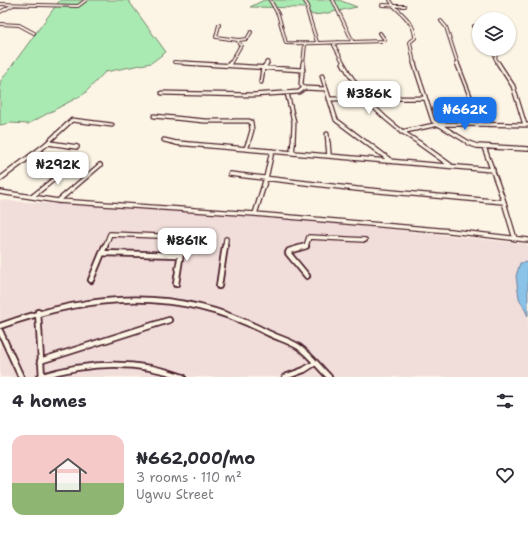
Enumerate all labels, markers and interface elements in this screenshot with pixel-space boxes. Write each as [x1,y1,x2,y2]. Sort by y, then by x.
map controls [472,12,516,56]
button: layers [472,12,516,56]
pin: ₦386K [341,81,397,115]
text: ₦386K [346,85,392,102]
pin: ₦662K [437,97,493,131]
text: ₦662K [443,101,487,118]
pin: ₦292K [30,152,86,186]
text: ₦292K [36,156,80,173]
pin: ₦861K [159,228,215,262]
text: ₦861K [167,232,207,249]
text: 4 homes [12,390,87,412]
icon: filters [494,390,516,412]
text: ₦662,000/mo [136,447,255,469]
icon: home [44,451,92,499]
icon: heart [494,464,516,486]
text: 3 rooms · 110 m² [136,469,242,486]
text: Ugwu Street [136,486,214,503]

